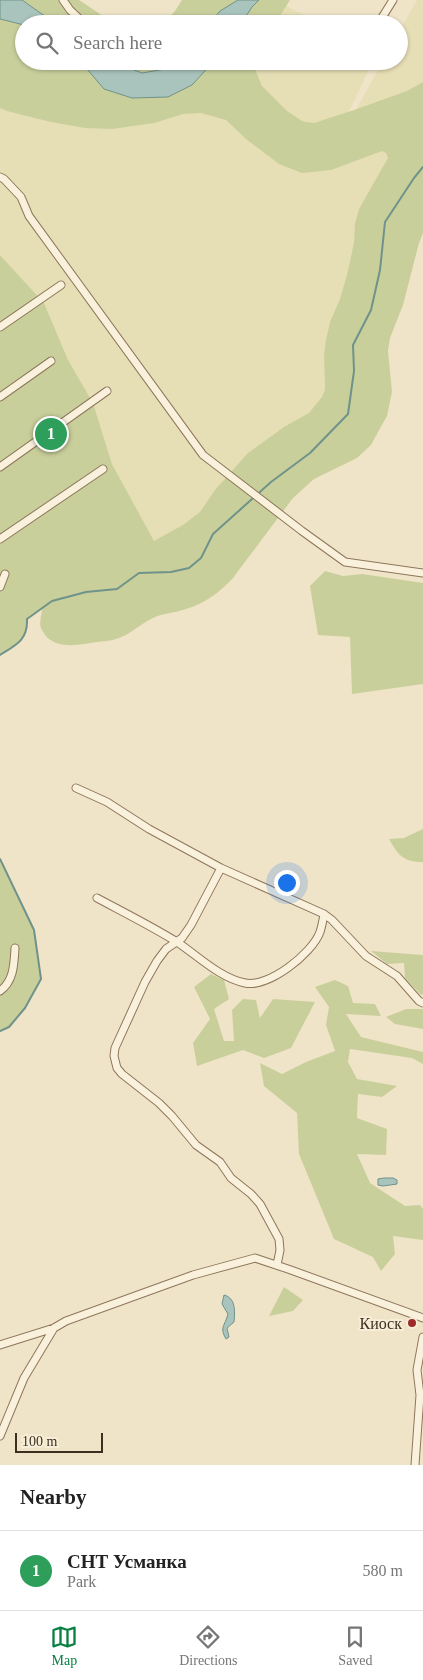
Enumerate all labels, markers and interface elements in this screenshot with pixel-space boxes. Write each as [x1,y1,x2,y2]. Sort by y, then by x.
search box [15,15,408,70]
icon: search [33,29,61,57]
text: Search here [73,32,162,53]
pin: 1 [35,415,67,453]
your location [274,870,300,896]
place label: Киоск [359,1315,402,1332]
marker: Киоск [406,1317,418,1329]
scale bar [15,1430,102,1453]
text: 100 m [22,1434,57,1449]
text: Nearby [20,1485,87,1509]
text: СНТ Усманка [67,1551,187,1572]
text: 1 [32,1562,40,1579]
text: 580 m [363,1562,403,1579]
text: Park [67,1573,96,1590]
tab: Map [50,1623,78,1669]
tab: Directions [179,1623,238,1669]
tab: Saved [338,1623,373,1669]

